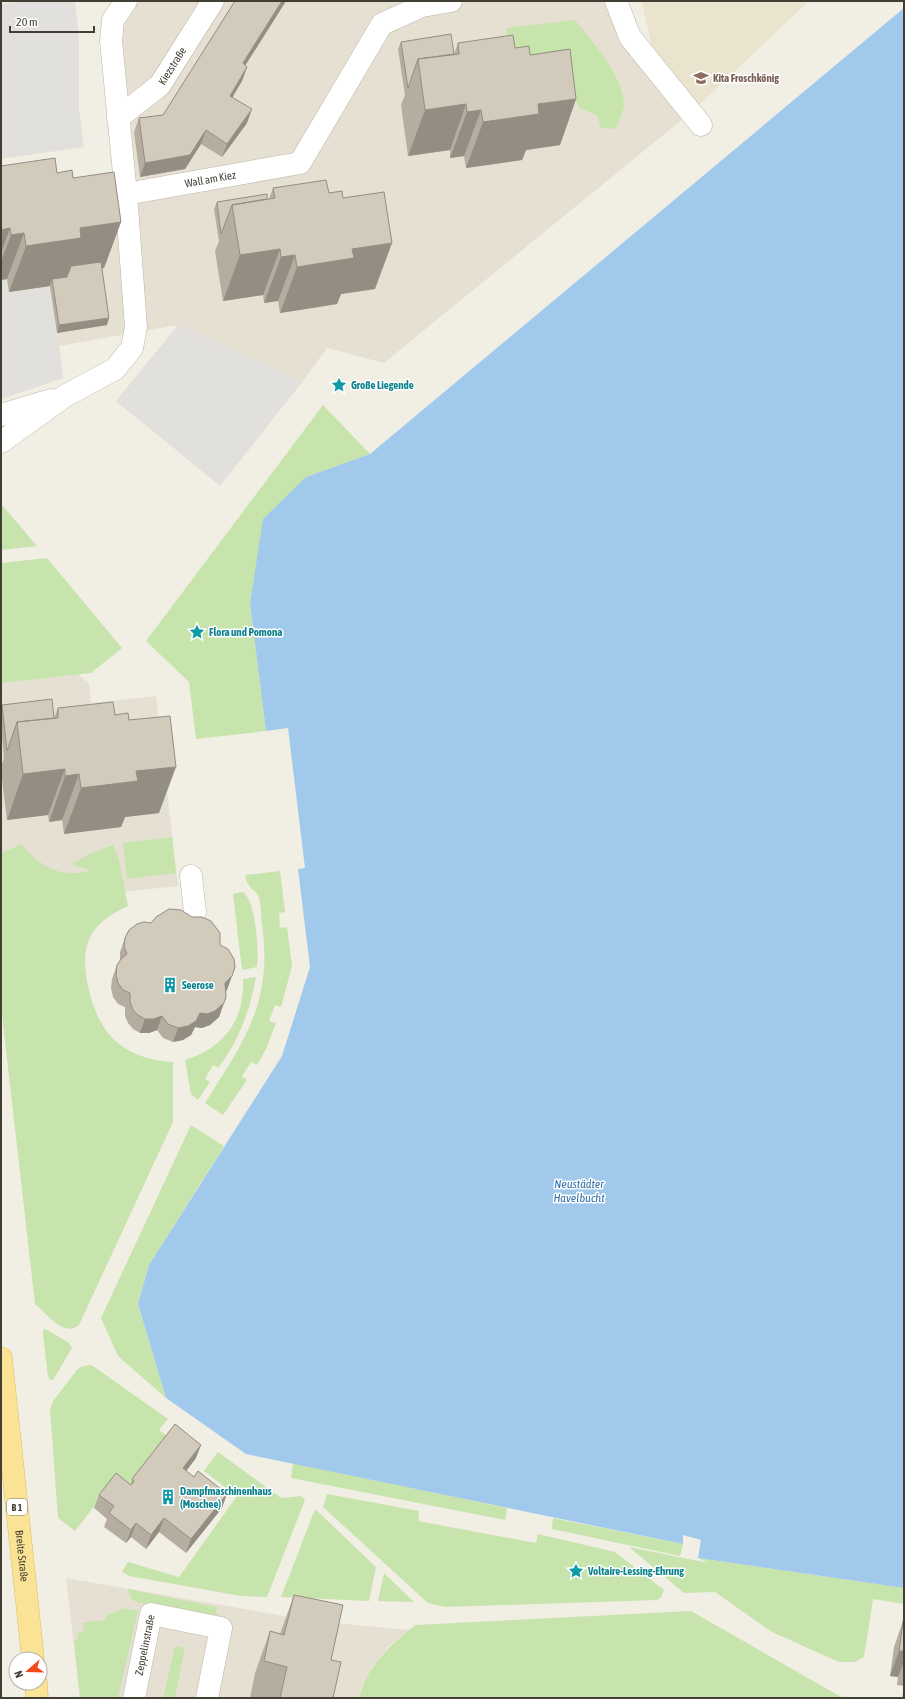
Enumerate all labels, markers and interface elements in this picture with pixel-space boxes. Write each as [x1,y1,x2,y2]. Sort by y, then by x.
scale bar [10,8,94,34]
text: 20 m [16,15,38,29]
street label: Kiezstraße [156,45,188,87]
school or university icon: Kita Froschkönig [692,69,710,87]
place label: Kita Froschkönig [713,72,779,84]
street label: Wall am Kiez [184,169,237,189]
place icon: Große Liegende [330,376,348,394]
place label: Große Liegende [351,379,414,391]
place icon: Flora und Pomona [188,623,206,641]
place label: Flora und Pomona [209,626,282,638]
building icon: Seerose [161,976,179,994]
place label: Seerose [182,979,214,991]
water label: Neustädter Havelbucht [553,1177,605,1205]
place label: Dampfmaschinenhaus (Moschee) [180,1485,272,1510]
building icon: Dampfmaschinenhaus (Moschee) [159,1488,177,1506]
road number: B 1 [7,1499,27,1515]
street label: Breite Straße [13,1530,31,1582]
place icon: Voltaire-Lessing-Ehrung [567,1562,585,1580]
place label: Voltaire-Lessing-Ehrung [587,1565,684,1577]
street label: Zeppelinstraße [133,1614,157,1676]
north arrow [8,1651,48,1691]
text: N [12,1669,25,1680]

